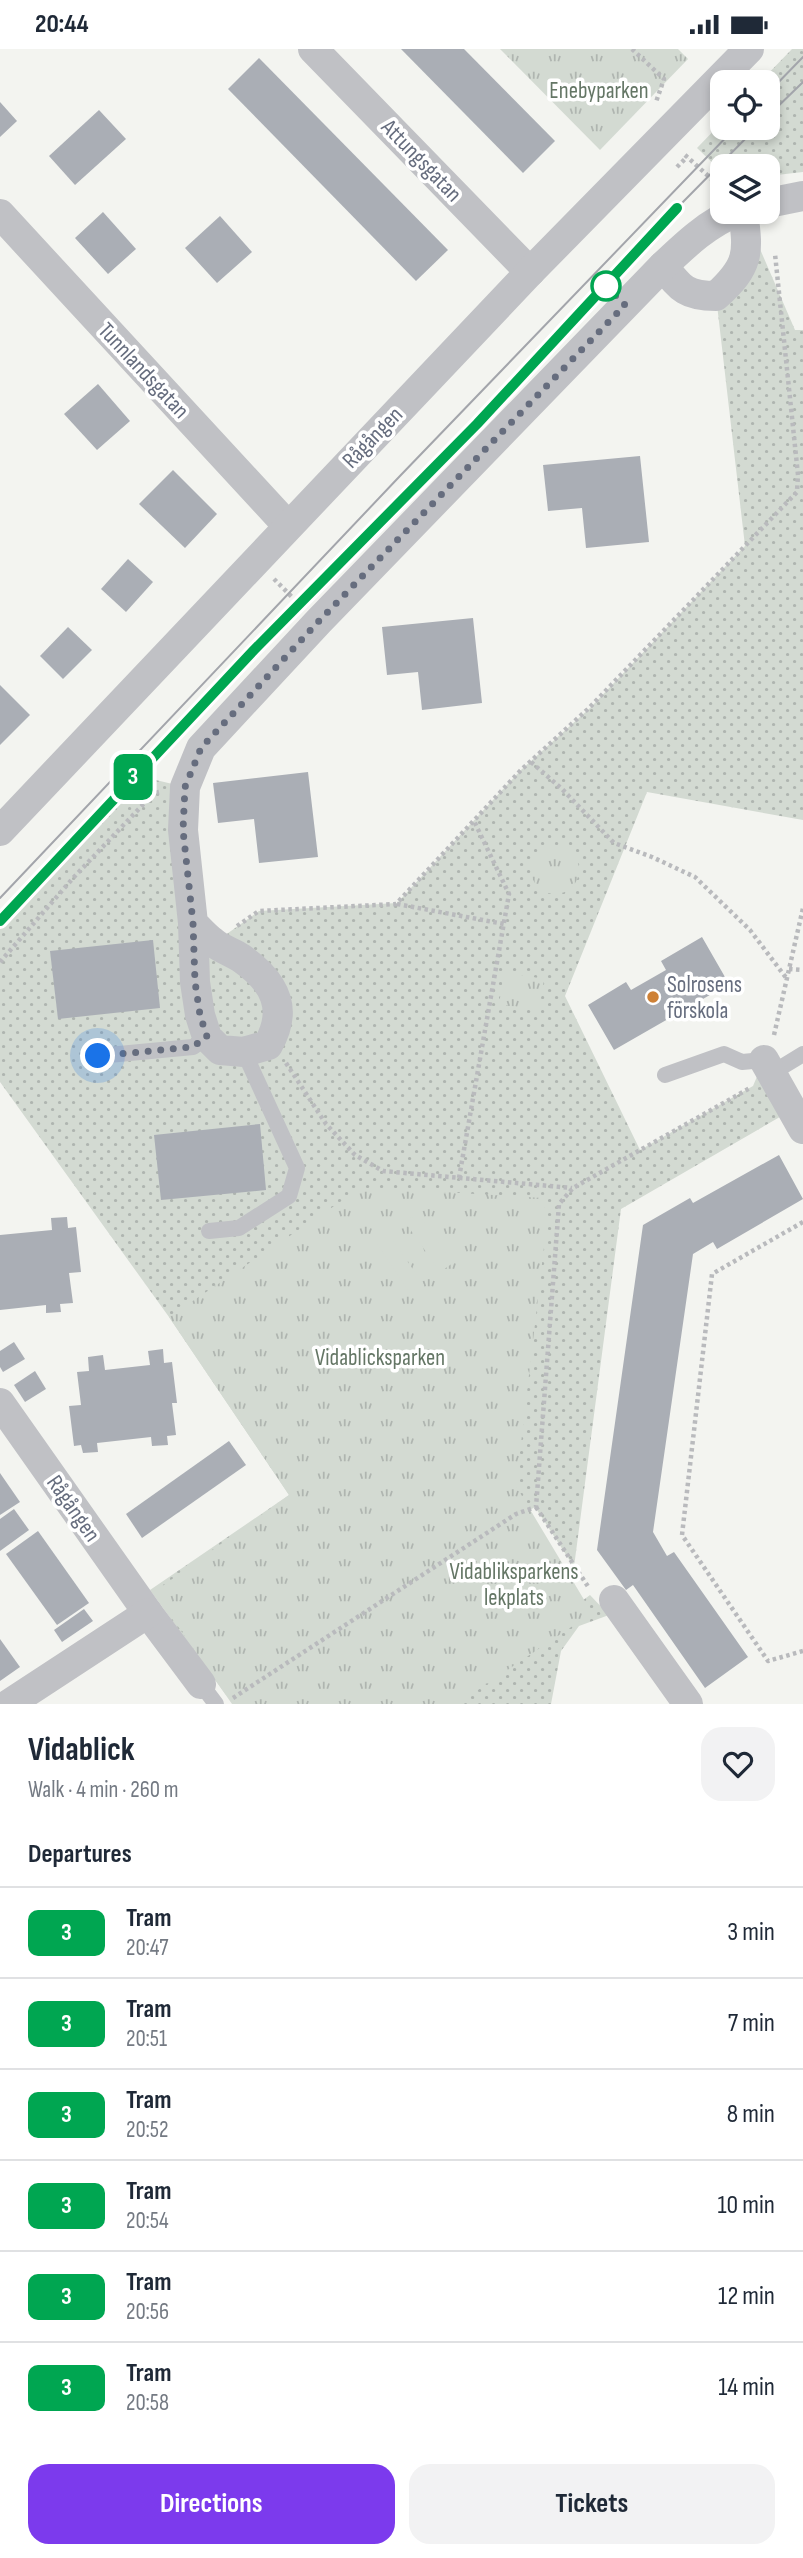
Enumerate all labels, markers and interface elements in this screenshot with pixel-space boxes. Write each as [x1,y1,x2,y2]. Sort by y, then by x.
text: 20:44 [35,9,89,40]
map controls [710,70,780,224]
button: locate [710,70,780,140]
park label: Enebyparken [549,77,649,105]
street label: Attungsgatan [374,113,467,208]
button: layers [710,154,780,224]
unlabelled marker [591,271,621,301]
street label: Tunnlandsgatan [92,317,195,424]
street label: Rågången [337,401,409,474]
line badge: 3 [110,754,156,800]
text: 3 [128,762,138,791]
place label: Solrosens förskola [667,971,742,1025]
marker: Solrosens förskola [645,989,661,1005]
your location [80,1038,115,1073]
park label: Vidablicksparken [315,1344,445,1372]
street label: Rågången [40,1470,106,1547]
park label: Vidabliksparkens lekplats [449,1558,579,1612]
button: heart [701,1727,775,1801]
text: Vidablick [28,1730,135,1770]
text: Walk · 4 min · 260 m [28,1776,178,1804]
text: Departures [28,1839,132,1870]
text: Tram [126,1903,171,1934]
text: 3 min [727,1917,775,1948]
text: 3 [61,1918,72,1947]
text: 20:47 [126,1934,168,1962]
text: Tram [126,1994,171,2025]
text: 7 min [728,2008,775,2039]
text: 3 [61,2009,72,2038]
text: 20:51 [126,2025,167,2053]
text: Tram [126,2085,171,2116]
text: 8 min [727,2099,775,2130]
text: 3 [61,2100,72,2129]
text: 20:52 [126,2116,169,2144]
text: Tram [126,2176,171,2207]
text: 10 min [718,2190,775,2221]
text: 3 [61,2191,72,2220]
text: 20:54 [126,2207,169,2235]
text: Tram [126,2267,171,2298]
text: 12 min [718,2281,775,2312]
text: 3 [61,2282,72,2311]
text: 20:56 [126,2298,169,2326]
text: Tram [126,2358,171,2389]
text: 14 min [718,2372,775,2403]
text: 3 [61,2373,72,2402]
text: 20:58 [126,2389,169,2417]
button: Directions [28,2464,395,2544]
button: Tickets [409,2464,775,2544]

